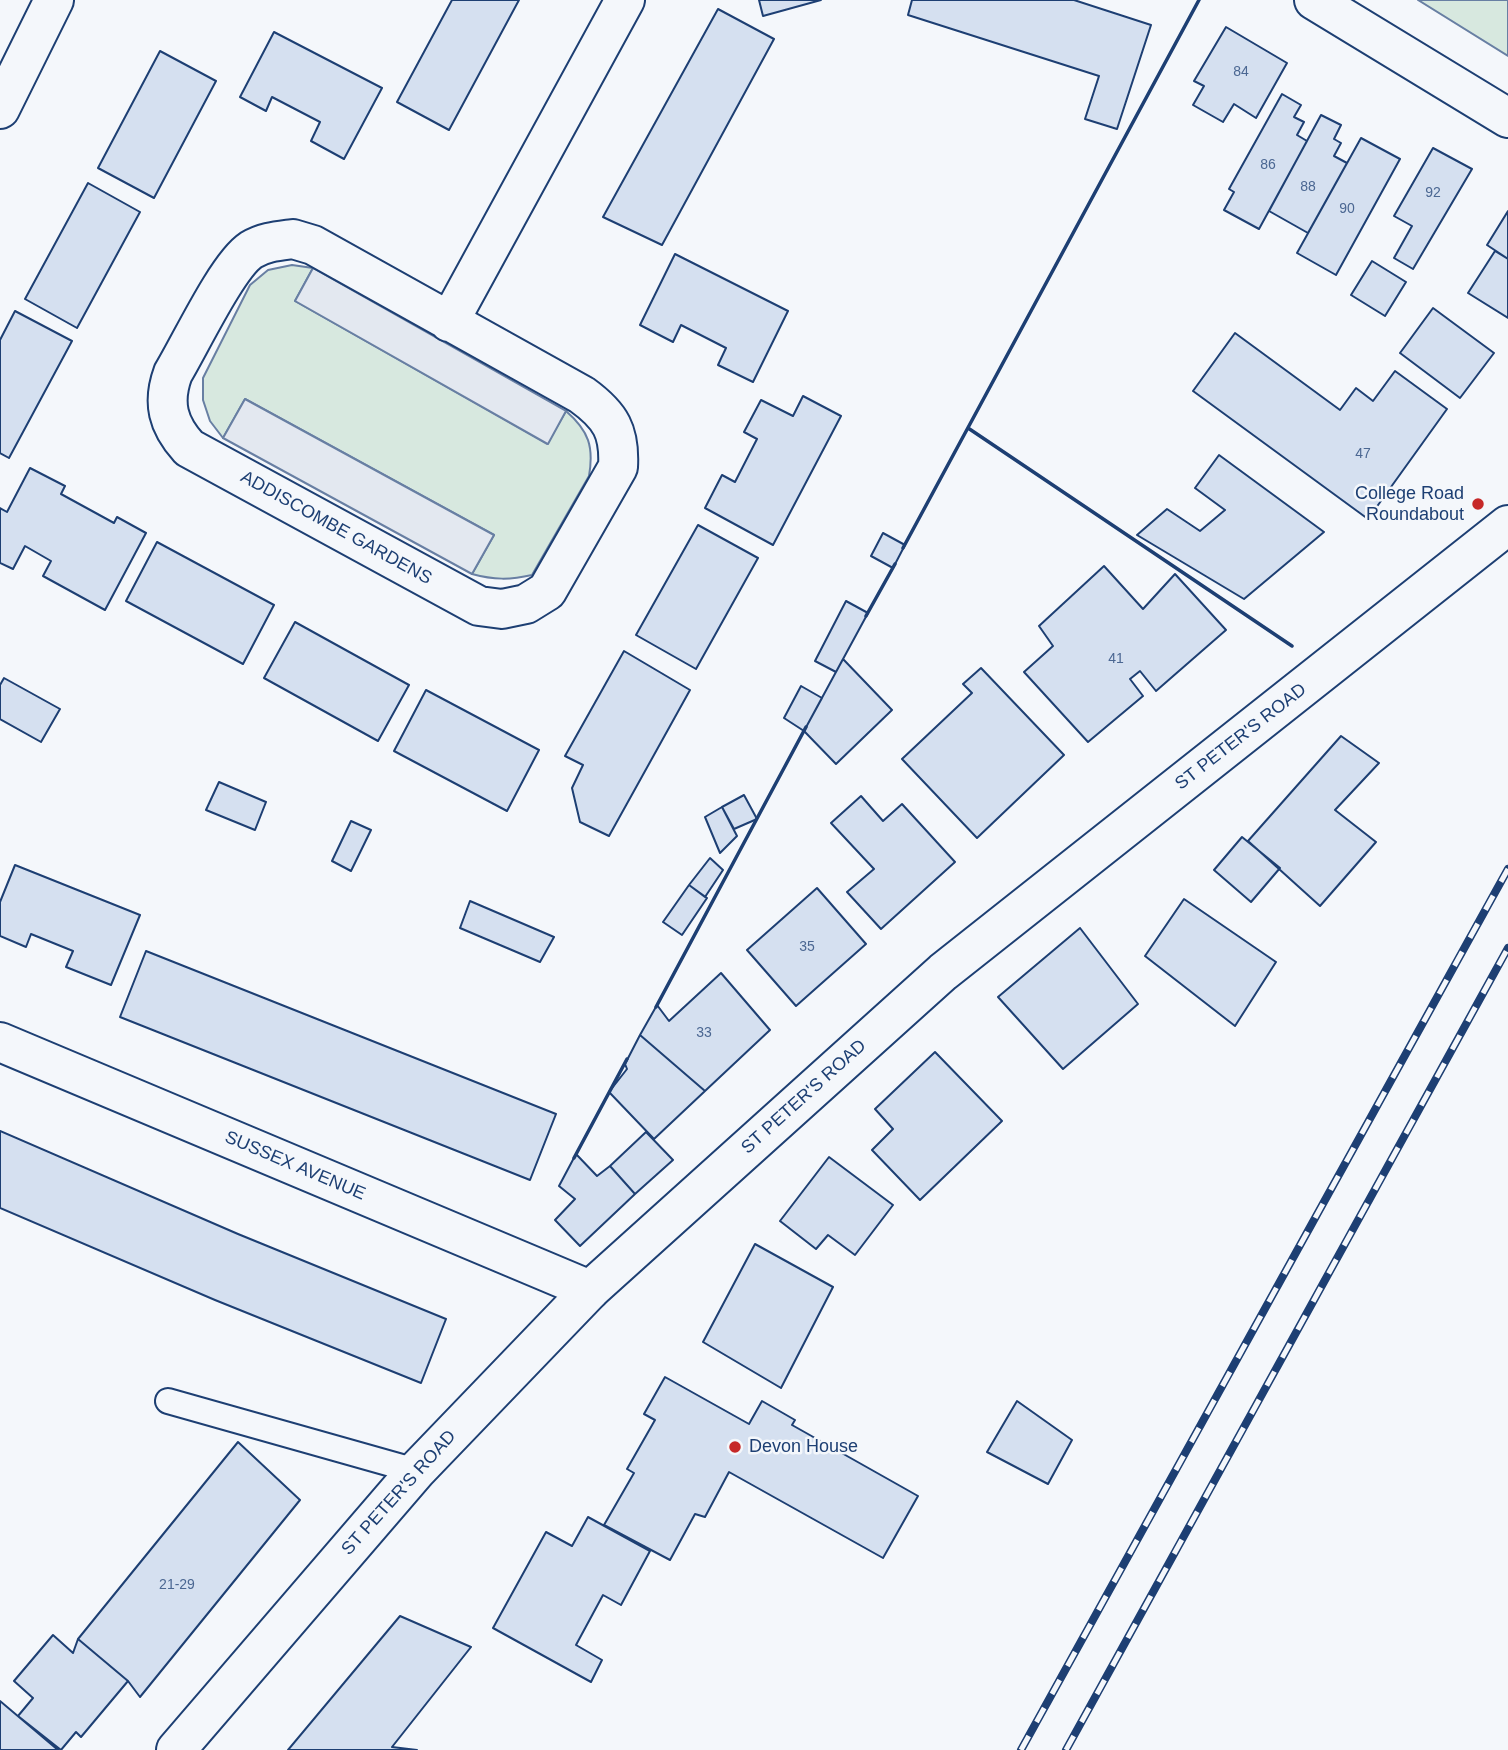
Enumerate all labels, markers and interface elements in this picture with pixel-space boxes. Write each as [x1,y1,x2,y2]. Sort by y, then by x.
house number: 84 [1233,64,1249,80]
house number: 86 [1260,157,1276,173]
house number: 88 [1300,179,1316,195]
house number: 92 [1425,185,1441,201]
house number: 90 [1339,201,1355,217]
house number: 47 [1355,446,1371,462]
street label: ADDISCOMBE GARDENS [237,466,435,590]
place label: College Road Roundabout [1355,483,1464,526]
marker: College Road Roundabout [1470,496,1486,512]
house number: 41 [1108,651,1124,667]
street label: ST PETER'S ROAD [1171,679,1311,795]
house number: 35 [799,939,815,955]
house number: 33 [696,1025,712,1041]
street label: ST PETER'S ROAD [737,1035,871,1159]
street label: SUSSEX AVENUE [221,1127,369,1205]
street label: ST PETER'S ROAD [337,1426,461,1560]
place label: Devon House [749,1436,858,1458]
marker: Devon House [727,1439,743,1455]
house number: 21-29 [159,1577,195,1593]

